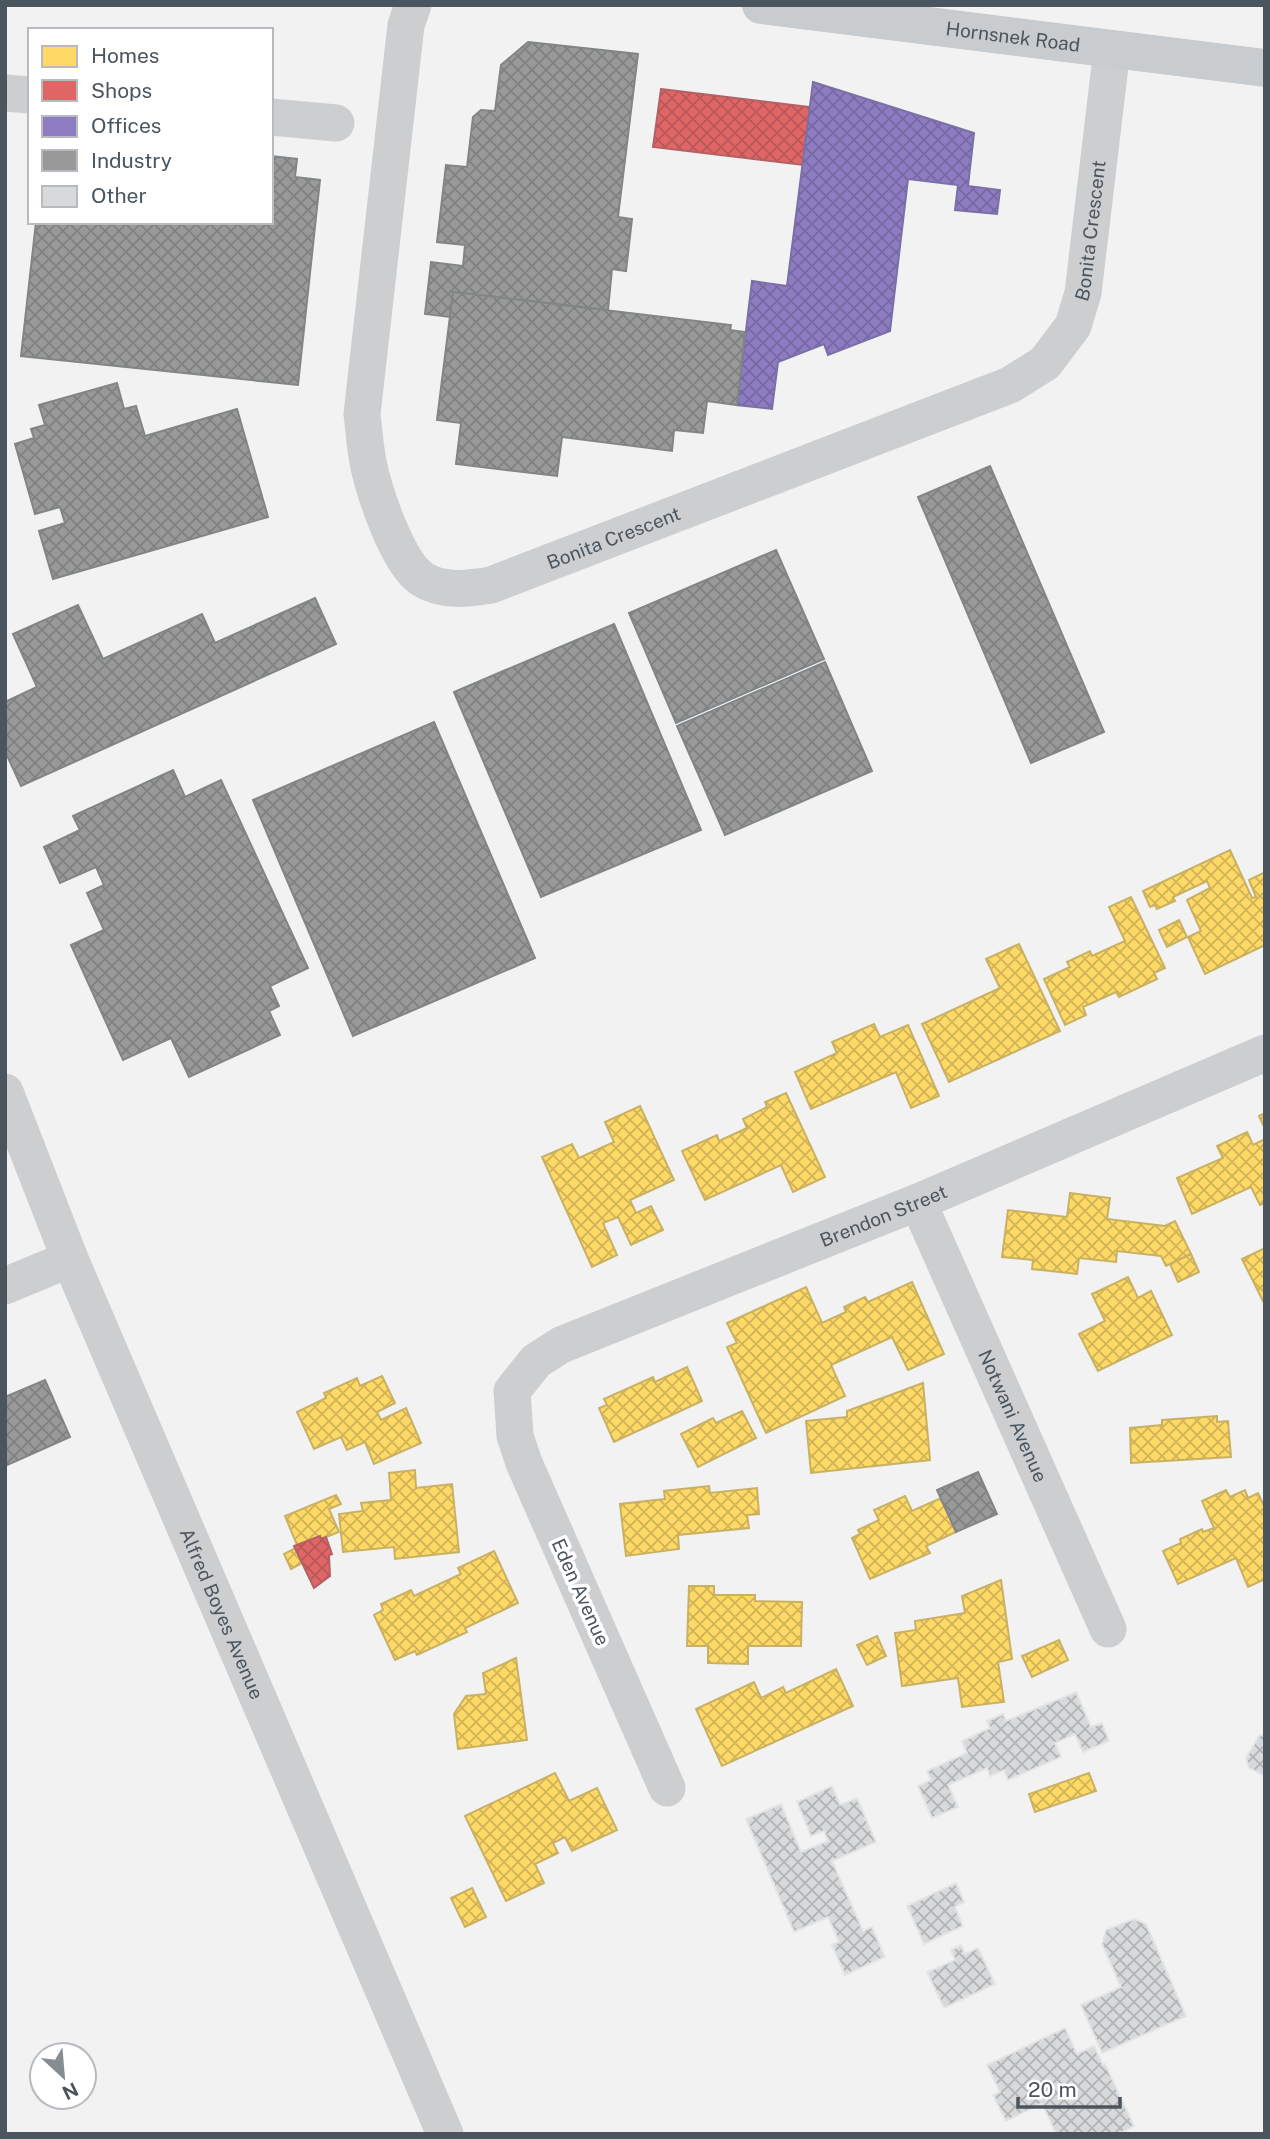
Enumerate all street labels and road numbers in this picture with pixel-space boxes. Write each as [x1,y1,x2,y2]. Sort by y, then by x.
street label: Hornsnek Road [945,17,1081,56]
street label: Bonita Crescent [1070,159,1110,304]
street label: Bonita Crescent [544,502,683,573]
street label: Brendon Street [817,1180,950,1251]
street label: Notwani Avenue [974,1346,1052,1485]
street label: Alfred Boyes Avenue [176,1525,268,1702]
street label: Eden Avenue [548,1535,614,1649]

